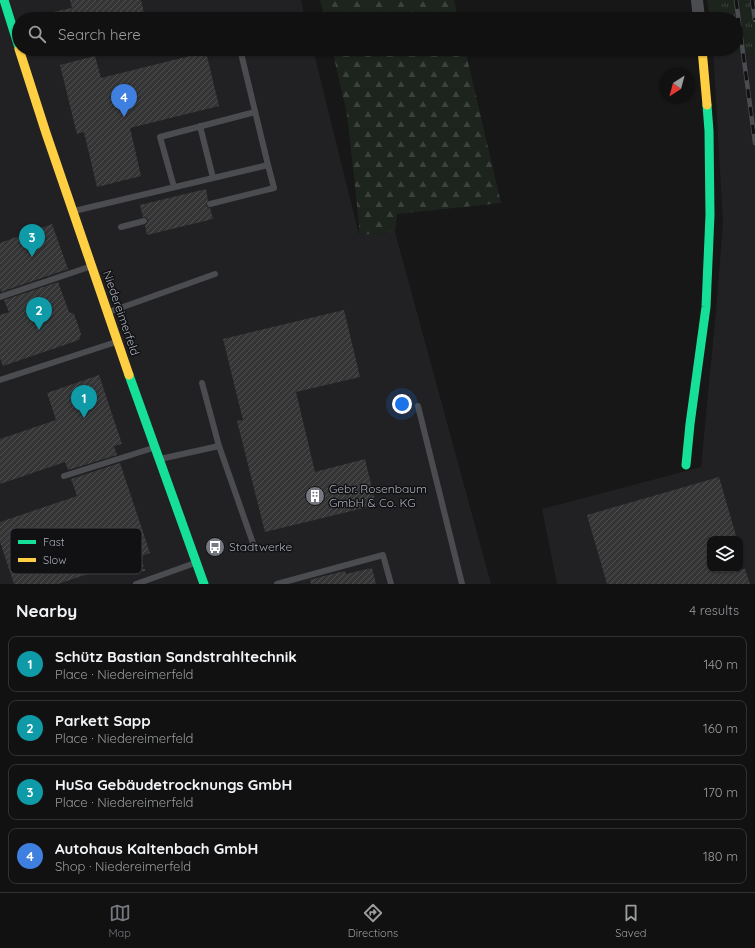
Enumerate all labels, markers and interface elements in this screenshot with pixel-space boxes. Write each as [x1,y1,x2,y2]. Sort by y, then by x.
search box [12,12,743,56]
icon: search [26,23,48,45]
text: Search here [58,25,141,44]
north arrow [659,68,695,104]
pin: 4 [111,84,137,117]
pin: 3 [19,224,45,257]
street label: Niedereimerfeld [100,268,143,357]
pin: 2 [26,297,52,330]
pin: 1 [71,385,97,418]
your location [392,394,412,414]
place label: Gebr. Rosenbaum GmbH & Co. KG [329,481,427,510]
building icon: Gebr. Rosenbaum GmbH & Co. KG [304,485,326,507]
legend [10,528,142,574]
text: Fast [43,535,65,549]
bus stop icon: Stadtwerke [204,536,226,558]
map controls [707,536,743,572]
button: layers [707,536,743,572]
place label: Stadtwerke [229,539,292,554]
text: Slow [43,553,67,567]
text: Nearby [16,600,77,621]
text: 4 results [689,602,739,618]
text: Schütz Bastian Sandstrahltechnik [55,647,297,666]
text: 1 [27,656,33,672]
text: 140 m [703,656,738,672]
text: Place · Niedereimerfeld [55,666,193,682]
text: Parkett Sapp [55,711,151,730]
text: 2 [26,720,34,736]
text: 160 m [703,720,738,736]
text: Place · Niedereimerfeld [55,730,193,746]
text: HuSa Gebäudetrocknungs GmbH [55,775,292,794]
text: 3 [27,784,33,800]
text: 170 m [703,784,738,800]
text: Place · Niedereimerfeld [55,794,193,810]
text: Autohaus Kaltenbach GmbH [55,839,258,858]
text: 4 [26,848,34,864]
text: 180 m [703,848,738,864]
text: Shop · Niedereimerfeld [55,858,191,874]
tab: Map [108,902,131,940]
tab: Directions [348,902,398,940]
tab: Saved [615,902,647,940]

